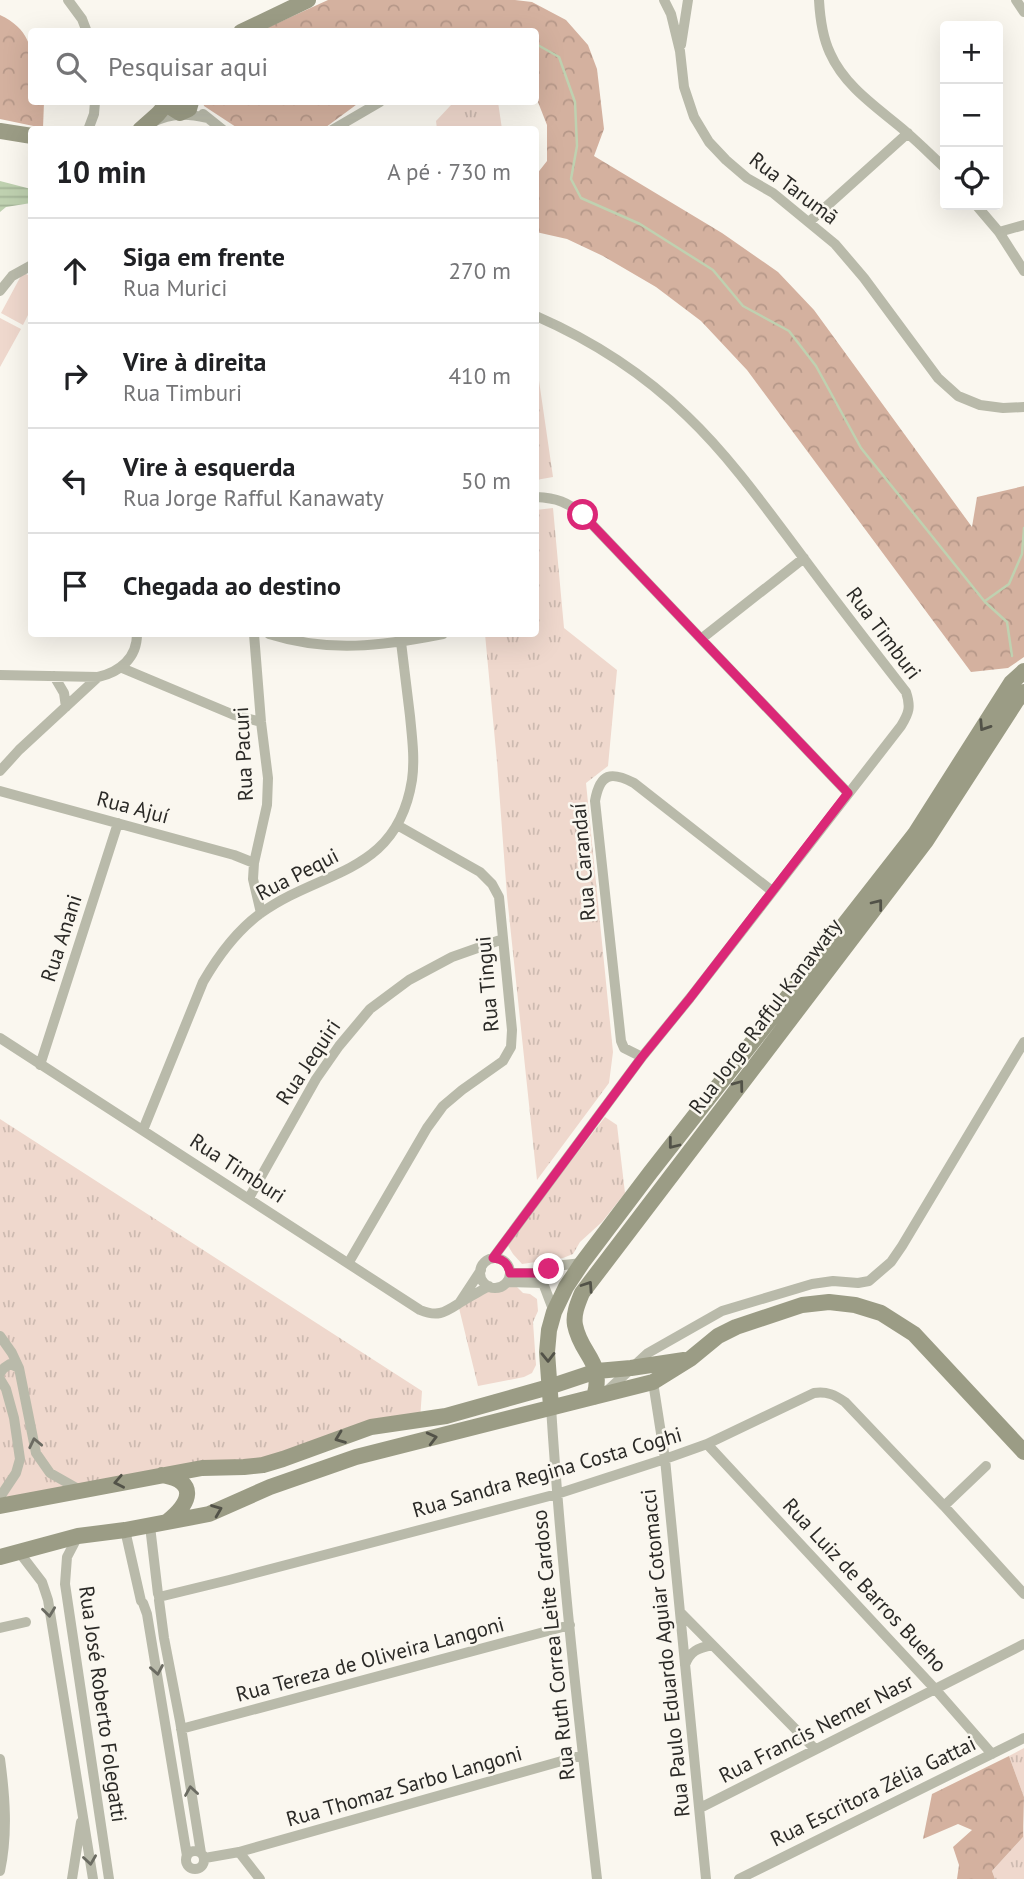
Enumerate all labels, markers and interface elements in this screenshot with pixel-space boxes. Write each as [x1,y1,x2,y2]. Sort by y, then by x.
map controls [940,21,1003,210]
button: + [940,21,1003,84]
search box [28,28,539,105]
icon: search [52,48,90,86]
text: Pesquisar aqui [108,50,268,83]
button: − [940,84,1003,147]
street label: Rua Tarumã [744,146,844,230]
button: locate [940,147,1003,210]
text: 10 min [56,152,146,191]
text: A pé · 730 m [387,157,511,186]
text: Siga em frente [123,240,285,273]
icon: ahead [56,252,94,290]
text: 270 m [449,256,511,285]
text: Rua Murici [123,273,228,302]
text: Vire à direita [123,345,266,378]
icon: right [56,357,94,395]
text: 410 m [449,361,511,390]
text: Rua Timburi [123,378,242,407]
text: Vire à esquerda [123,450,295,483]
icon: left [56,462,94,500]
text: 50 m [461,466,511,495]
text: Rua Jorge Rafful Kanawaty [123,483,384,512]
route start [567,499,598,530]
icon: arrive [56,567,94,605]
text: Chegada ao destino [123,569,341,602]
street label: Rua Timburi [840,581,928,685]
street label: Rua Pacuri [227,706,259,802]
one-way arrow [980,718,992,731]
street label: Rua Ajuí [94,784,172,830]
street label: Rua Carandaí [564,802,602,922]
street label: Rua Pequi [251,842,343,906]
street label: Rua Anani [34,891,88,985]
one-way arrow [869,899,882,912]
street label: Rua Jorge Rafful Kanawaty [683,913,848,1119]
street label: Rua Tingui [469,935,505,1033]
street label: Rua Jequiri [270,1014,346,1110]
one-way arrow [731,1080,744,1093]
street label: Rua Timburi [185,1127,291,1209]
one-way arrow [669,1137,682,1149]
route end [533,1253,564,1284]
one-way arrow [579,1281,592,1294]
one-way arrow [540,1352,556,1363]
street label: Rua Sandra Regina Costa Coghi [409,1421,685,1523]
one-way arrow [335,1429,347,1443]
one-way arrow [426,1432,438,1446]
one-way arrow [29,1438,43,1450]
one-way arrow [113,1474,125,1489]
street label: Rua Paulo Eduardo Aguiar Cotomacci [634,1488,696,1818]
street label: Rua Luiz de Barros Bueho [777,1492,953,1678]
one-way arrow [209,1504,222,1518]
street label: Rua Ruth Correa Leite Cardoso [525,1508,581,1782]
street label: Rua José Roberto Folegatti [73,1584,133,1824]
one-way arrow [42,1606,57,1618]
street label: Rua Tereza de Oliveira Langoni [233,1610,507,1708]
one-way arrow [149,1664,164,1676]
street label: Rua Francis Nemer Nasr [714,1667,918,1789]
street label: Rua Escritora Zélia Gattai [766,1730,980,1852]
street label: Rua Thomaz Sarbo Langoni [283,1739,525,1833]
one-way arrow [184,1785,199,1797]
one-way arrow [82,1855,97,1866]

